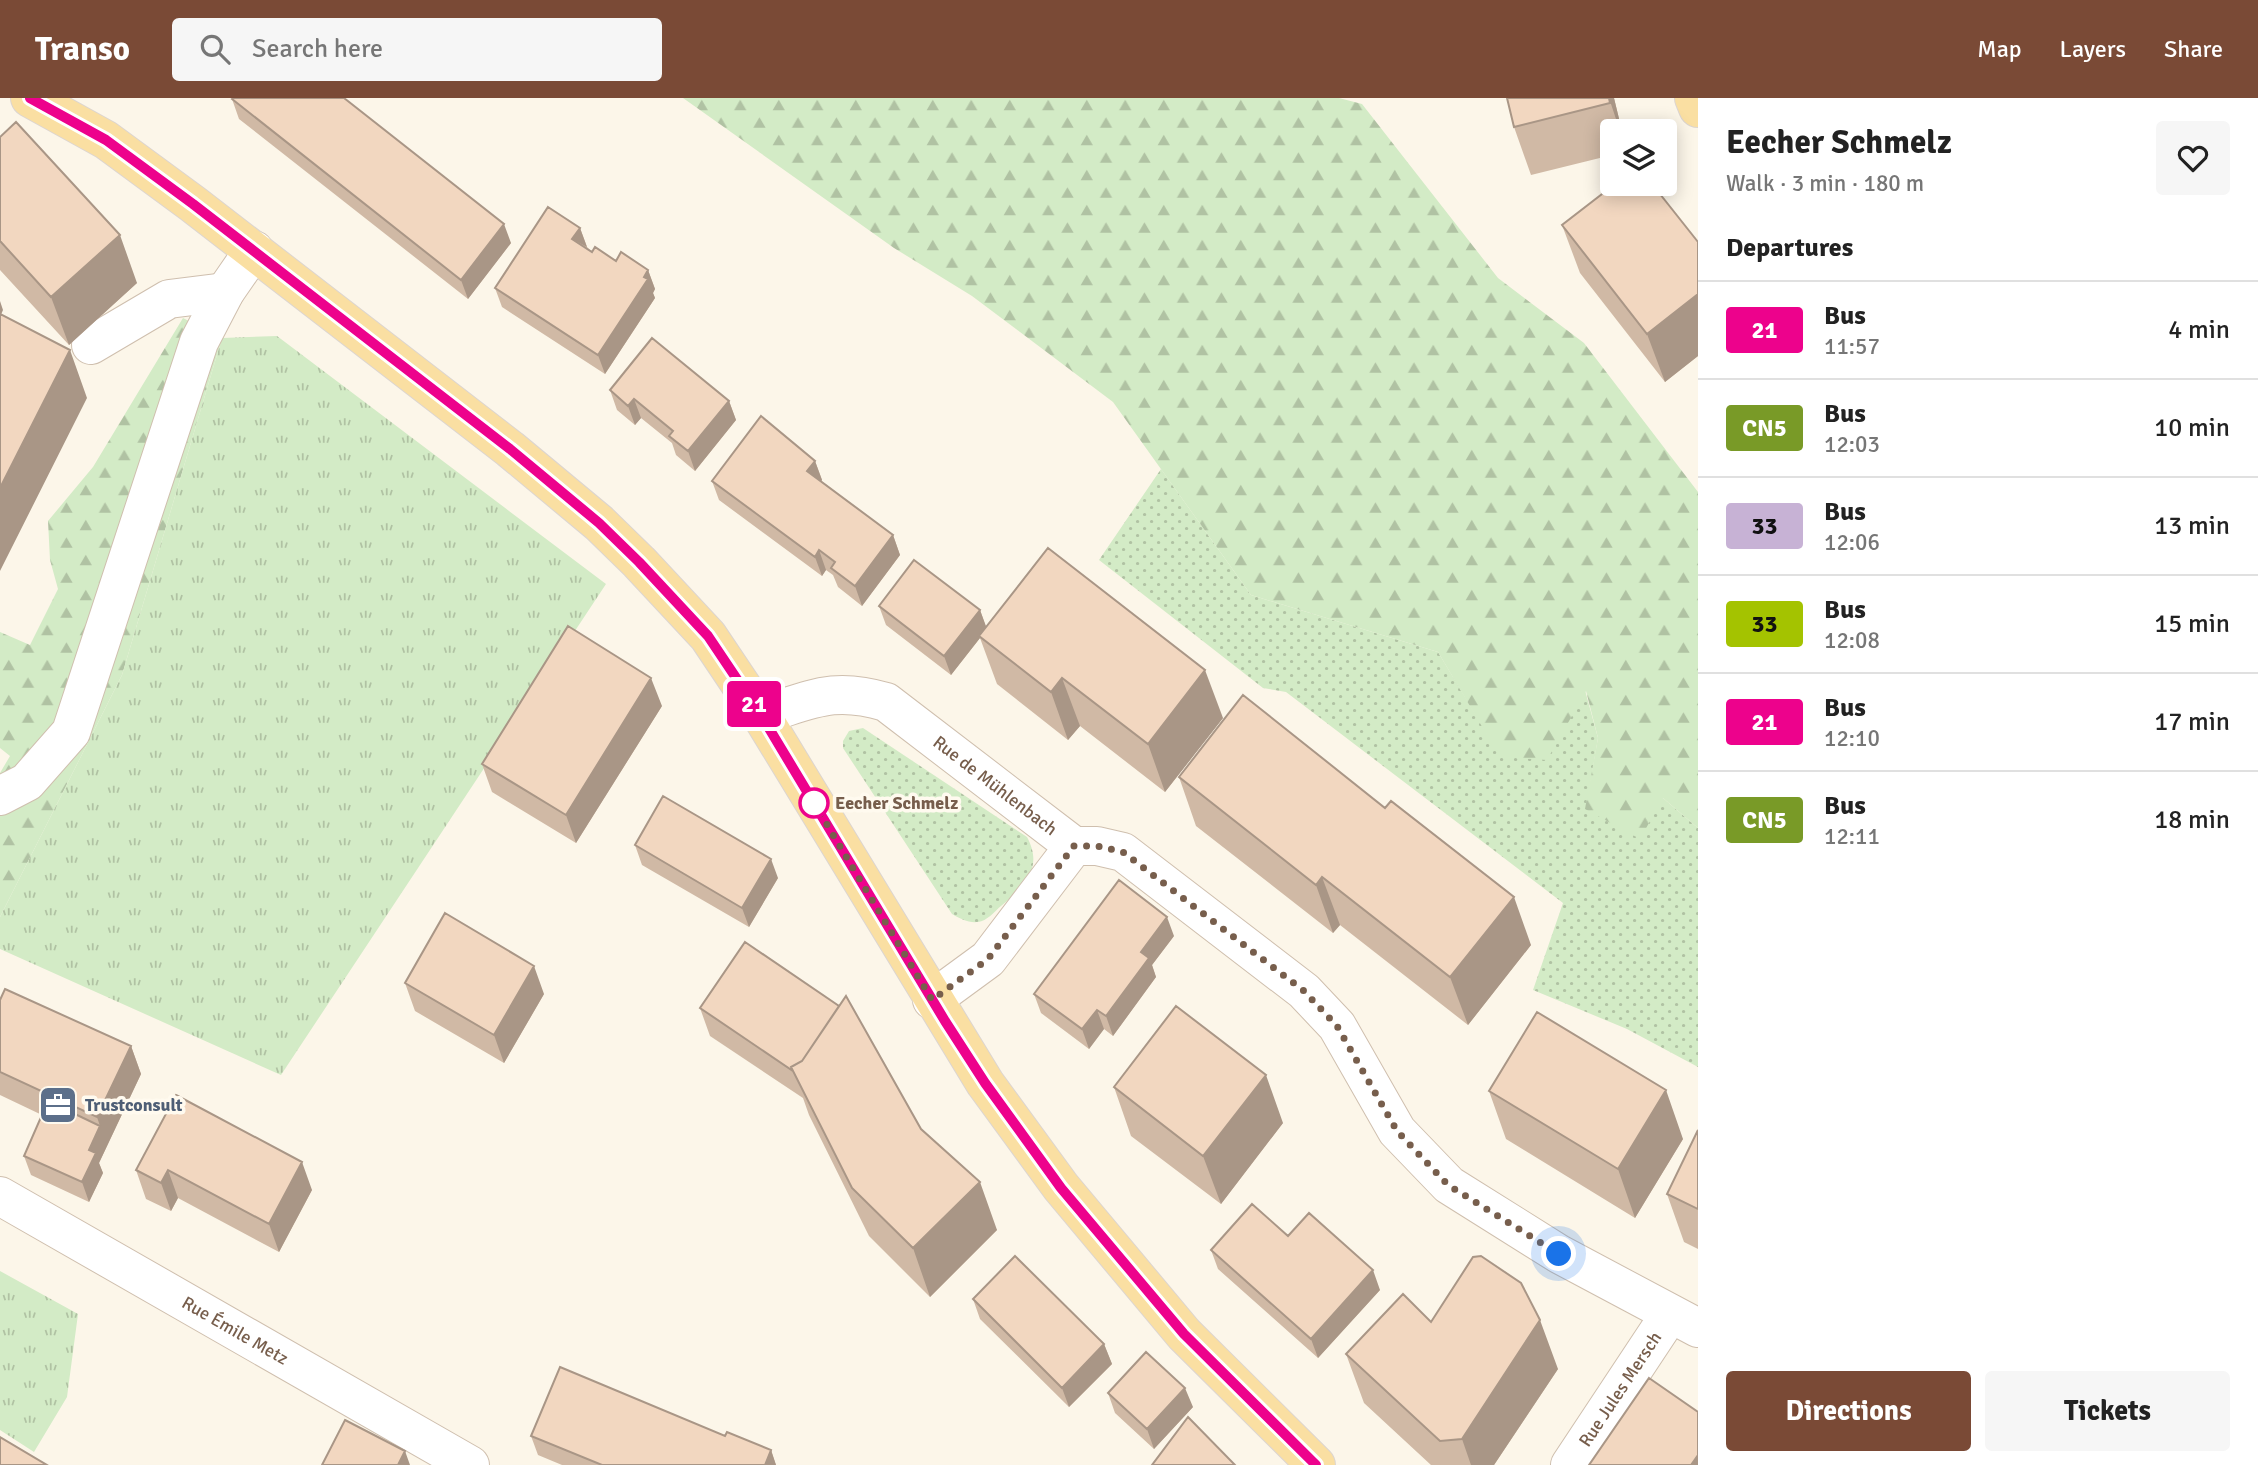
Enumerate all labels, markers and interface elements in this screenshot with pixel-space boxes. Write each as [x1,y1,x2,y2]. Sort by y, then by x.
search box [172,18,662,81]
text: Transo [35,29,130,70]
icon: search [196,30,234,68]
text: Search here [252,33,383,65]
text: Map [1977,34,2022,64]
text: Layers [2060,34,2126,64]
text: Share [2164,34,2223,64]
map controls [1600,119,1677,196]
button: layers [1600,119,1677,196]
button: heart [2156,121,2230,195]
text: Eecher Schmelz [1726,122,1952,163]
text: Walk · 3 min · 180 m [1726,169,1924,198]
text: Departures [1726,232,1853,264]
text: Bus [1824,300,1866,332]
text: 4 min [2168,314,2230,346]
text: 21 [1752,315,1777,345]
text: 11:57 [1824,332,1880,361]
text: Bus [1824,398,1866,430]
text: 10 min [2154,412,2230,444]
text: CN5 [1742,413,1787,443]
text: 12:03 [1824,430,1880,459]
text: Bus [1824,496,1866,528]
text: 13 min [2154,510,2230,542]
text: 33 [1752,511,1777,541]
text: 12:06 [1824,528,1880,557]
text: Bus [1824,594,1866,626]
text: 15 min [2154,608,2230,640]
text: 33 [1752,609,1777,639]
text: 12:08 [1824,626,1880,655]
line badge: 21 [722,681,786,727]
text: 21 [741,689,767,719]
text: Bus [1824,692,1866,724]
text: 17 min [2154,706,2230,738]
text: 21 [1752,707,1777,737]
text: 12:10 [1824,724,1880,753]
street label: Rue de Mühlenbach [929,731,1062,840]
marker: Eecher Schmelz [799,788,829,818]
text: Bus [1824,790,1866,822]
place label: Eecher Schmelz [835,792,958,814]
text: 18 min [2154,804,2230,836]
text: CN5 [1742,805,1787,835]
text: 12:11 [1824,822,1880,851]
office icon: Trustconsult [37,1084,79,1126]
place label: Trustconsult [85,1094,183,1116]
your location [1541,1236,1576,1271]
street label: Rue Émile Metz [178,1292,292,1370]
street label: Rue Jules Mersch [1574,1327,1666,1451]
button: Directions [1726,1371,1971,1451]
button: Tickets [1985,1371,2230,1451]

